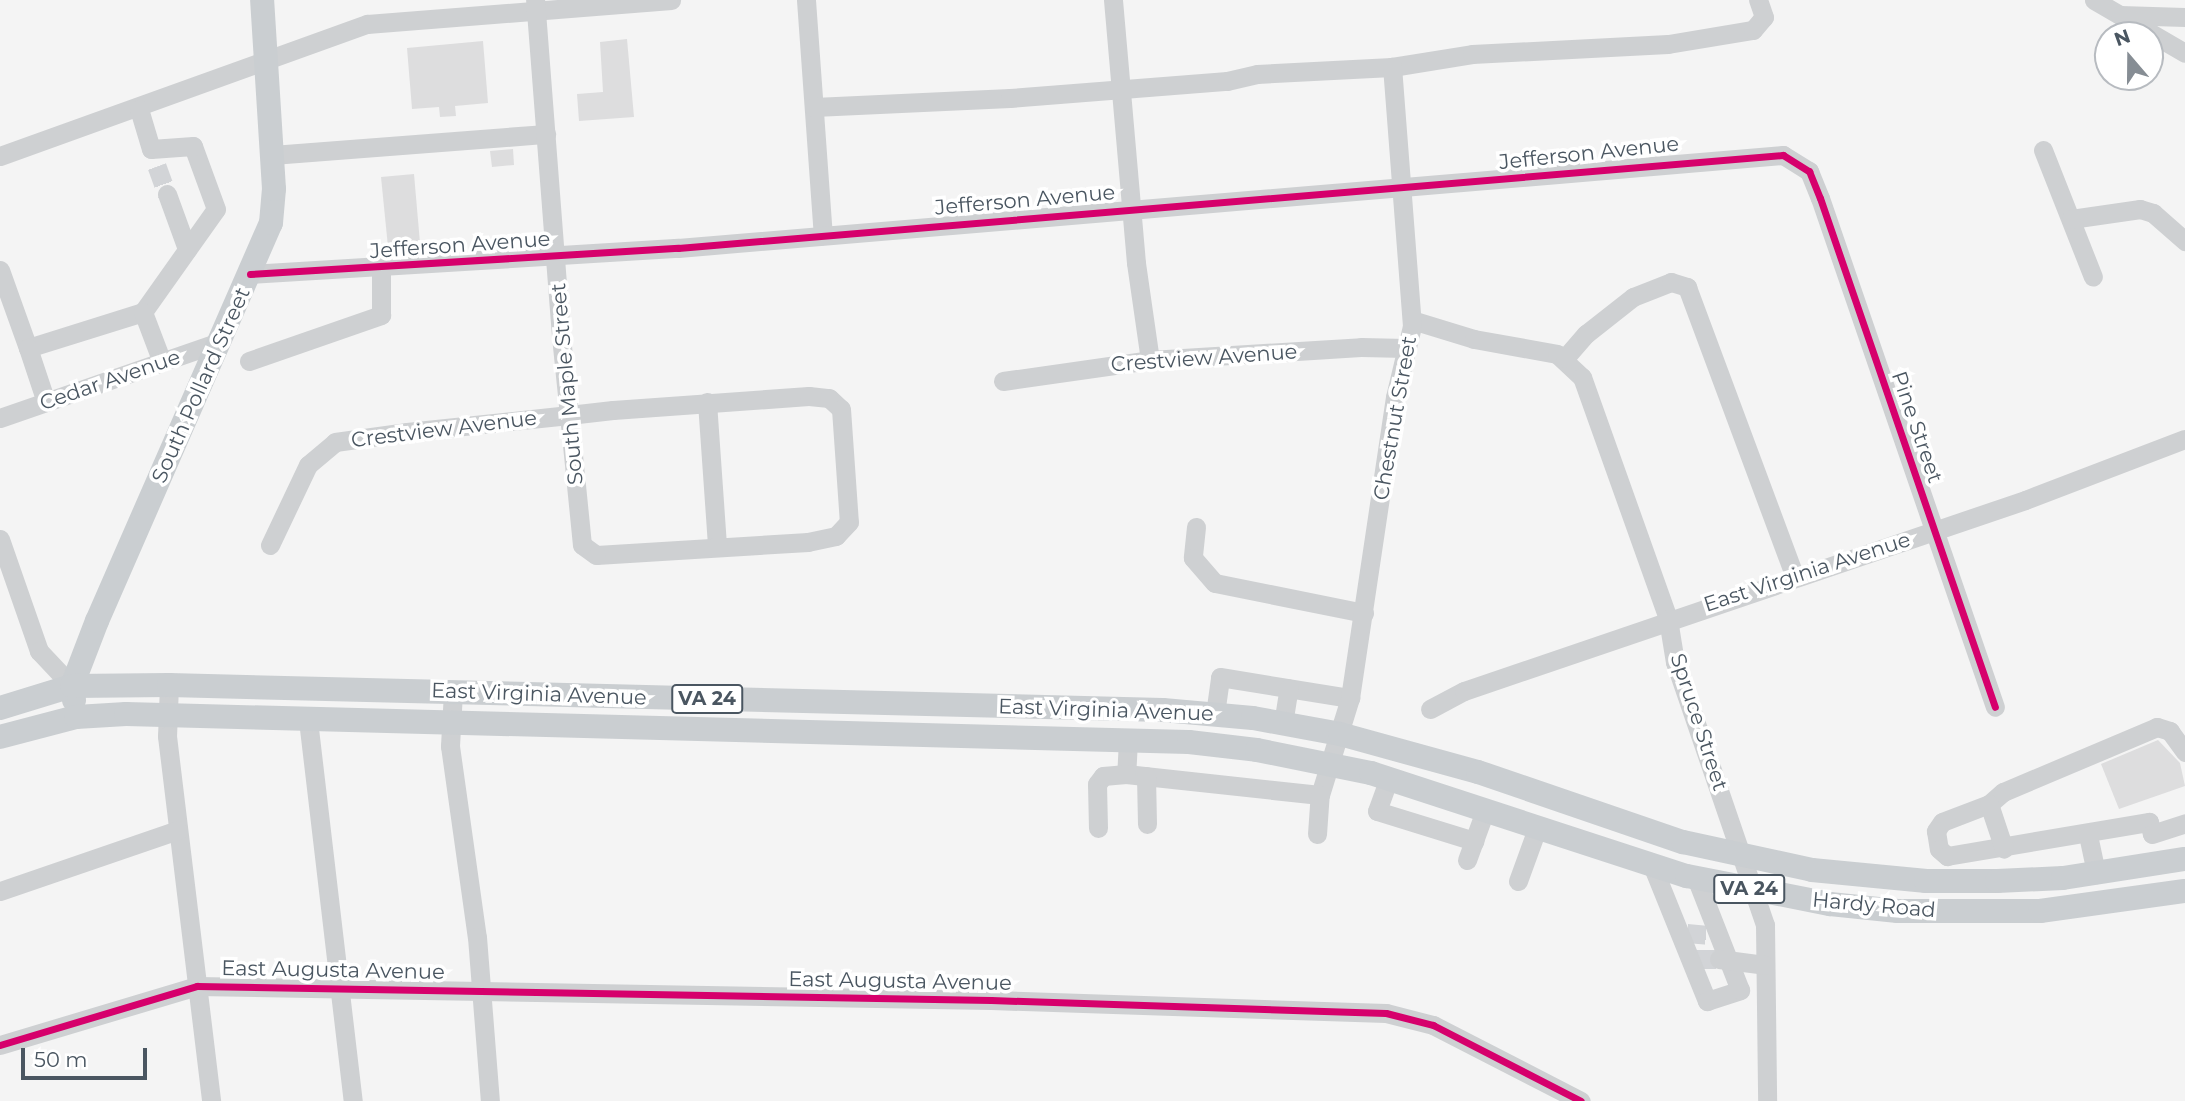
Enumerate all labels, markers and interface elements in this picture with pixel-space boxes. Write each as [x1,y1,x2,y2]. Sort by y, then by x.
north arrow [2094,21,2164,91]
text: N [2111,24,2133,51]
street label: Jefferson Avenue [1498,131,1680,175]
street label: Jefferson Avenue [934,180,1116,220]
street label: Jefferson Avenue [369,226,551,264]
street label: South Maple Street [546,282,588,486]
street label: South Pollard Street [146,283,256,487]
street label: Chestnut Street [1368,334,1422,502]
street label: Crestview Avenue [1110,339,1298,377]
street label: Cedar Avenue [36,344,184,416]
street label: Pine Street [1886,368,1948,486]
street label: Crestview Avenue [350,405,538,453]
street label: East Virginia Avenue [1701,527,1913,617]
street label: Spruce Street [1665,650,1733,794]
street label: East Virginia Avenue [431,678,647,710]
road number: VA 24 [670,684,744,714]
street label: East Virginia Avenue [998,694,1214,726]
road number: VA 24 [1712,874,1786,904]
street label: Hardy Road [1811,887,1937,923]
street label: East Augusta Avenue [221,955,445,985]
street label: East Augusta Avenue [788,966,1012,996]
scale bar [24,1034,150,1078]
text: 50 m [34,1047,88,1072]

